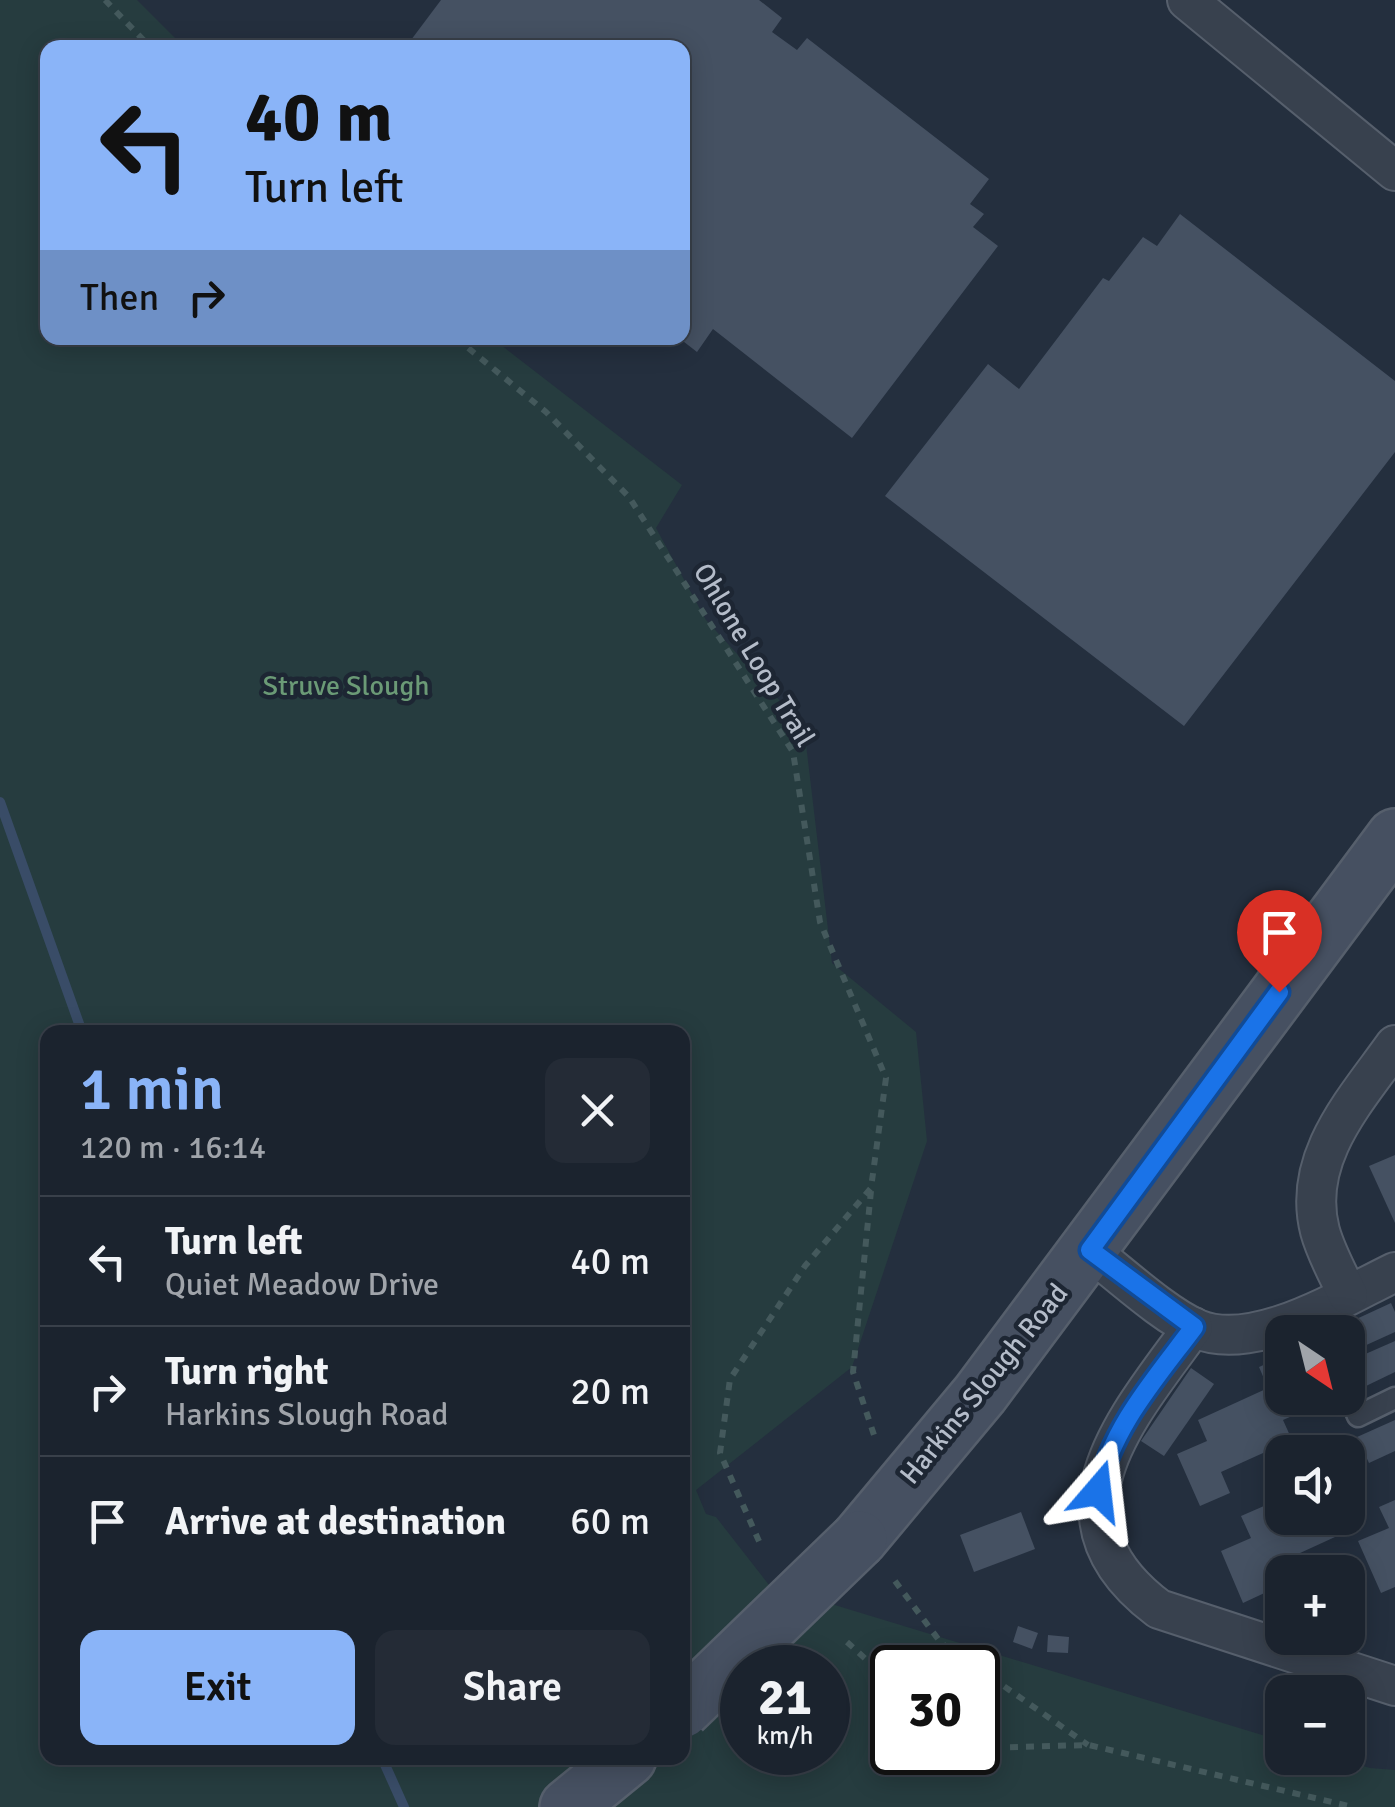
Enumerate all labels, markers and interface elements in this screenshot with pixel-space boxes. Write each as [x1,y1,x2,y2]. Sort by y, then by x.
text: 40 m [245,74,393,160]
icon: left [80,80,210,210]
text: Turn left [245,160,404,215]
icon: right [179,270,234,325]
text: Then [80,274,159,321]
street label: Ohlone Loop Trail [686,557,822,753]
park label: Struve Slough [263,669,429,703]
pin [1237,890,1322,993]
icon: arrive [1252,905,1307,960]
text: 1 min [80,1053,224,1127]
button: close [545,1058,650,1163]
text: 120 m · 16:14 [80,1128,266,1167]
text: Turn left [165,1218,303,1265]
icon: left [80,1234,135,1289]
text: 40 m [570,1238,650,1285]
text: Quiet Meadow Drive [165,1265,439,1304]
street label: Harkins Slough Road [893,1277,1075,1491]
north arrow [1265,1315,1365,1415]
map controls [1265,1315,1365,1775]
text: Turn right [165,1348,329,1395]
icon: right [80,1364,135,1419]
text: 20 m [570,1368,650,1415]
text: Harkins Slough Road [165,1395,448,1434]
button: sound [1265,1435,1365,1535]
position arrow [1046,1439,1150,1543]
icon: arrive [80,1494,135,1549]
text: Arrive at destination [165,1498,506,1545]
text: 60 m [570,1498,650,1545]
button: + [1265,1555,1365,1655]
button: Exit [80,1630,355,1745]
button: Share [375,1630,650,1745]
speed limit sign: 30 [870,1645,1000,1775]
text: 21 [758,1667,812,1729]
button: − [1265,1675,1365,1775]
text: km/h [757,1720,813,1751]

